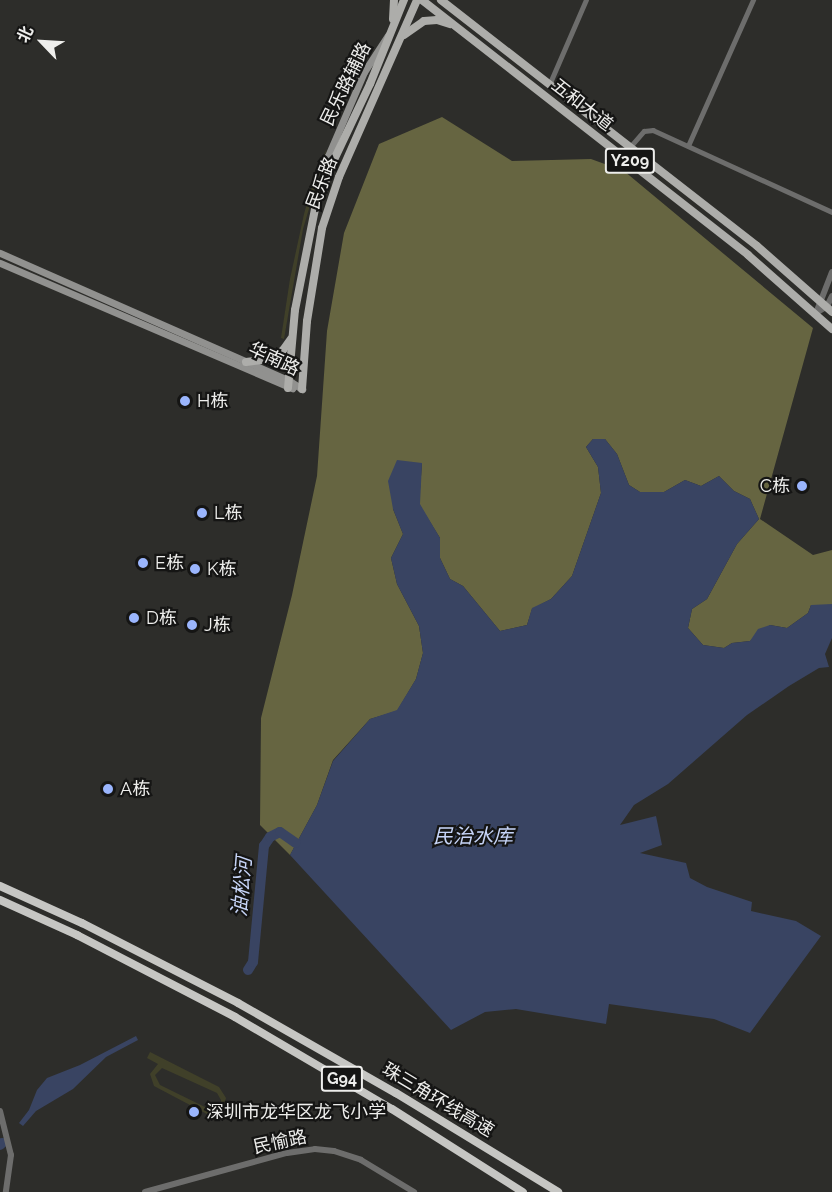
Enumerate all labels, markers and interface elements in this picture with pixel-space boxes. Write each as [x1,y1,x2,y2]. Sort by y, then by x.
north arrow [12,12,72,72]
text: 北 [13,23,37,45]
street label: 民乐路辅路 [317,39,375,129]
street label: 五和大道 [547,74,617,136]
road number: Y209 [604,148,656,174]
street label: 民乐路 [302,154,342,212]
street label: 华南路 [245,338,303,380]
place label: H栋 [197,390,228,412]
marker: H栋 [178,394,192,408]
place label: C栋 [760,475,790,497]
marker: C栋 [795,479,809,493]
place label: L栋 [214,502,242,524]
marker: L栋 [195,506,209,520]
place label: E栋 [155,552,184,574]
marker: E栋 [136,556,150,570]
place label: K栋 [207,558,237,580]
marker: K栋 [188,562,202,576]
place label: D栋 [146,607,177,629]
marker: D栋 [127,611,141,625]
place label: J栋 [204,614,231,636]
marker: J栋 [185,618,199,632]
place label: A栋 [120,778,150,800]
marker: A栋 [101,782,115,796]
water label: 民治水库 [433,824,513,848]
water label: 油松河 [227,856,257,918]
street label: 珠三角环线高速 [378,1058,498,1142]
road number: G94 [320,1066,364,1092]
place label: 深圳市龙华区龙飞小学 [206,1101,386,1123]
marker: 深圳市龙华区龙飞小学 [187,1105,201,1119]
street label: 民愉路 [251,1126,309,1158]

